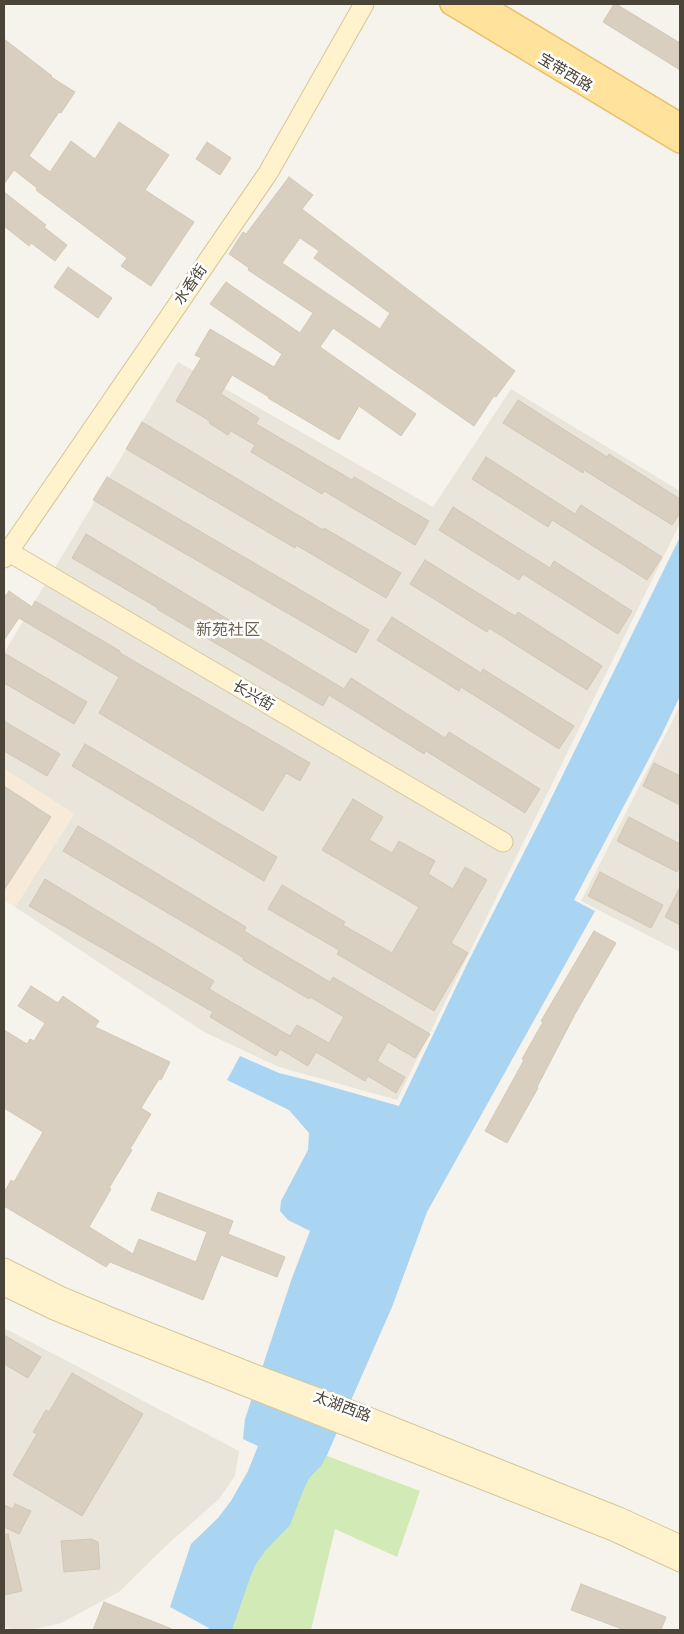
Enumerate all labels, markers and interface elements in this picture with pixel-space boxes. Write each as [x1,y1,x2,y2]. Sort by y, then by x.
street label: 宝带西路 [535,50,595,96]
street label: 水香街 [171,261,211,309]
district label: 新苑社区 [196,621,260,641]
street label: 长兴街 [229,677,277,715]
street label: 太湖西路 [311,1388,373,1426]

